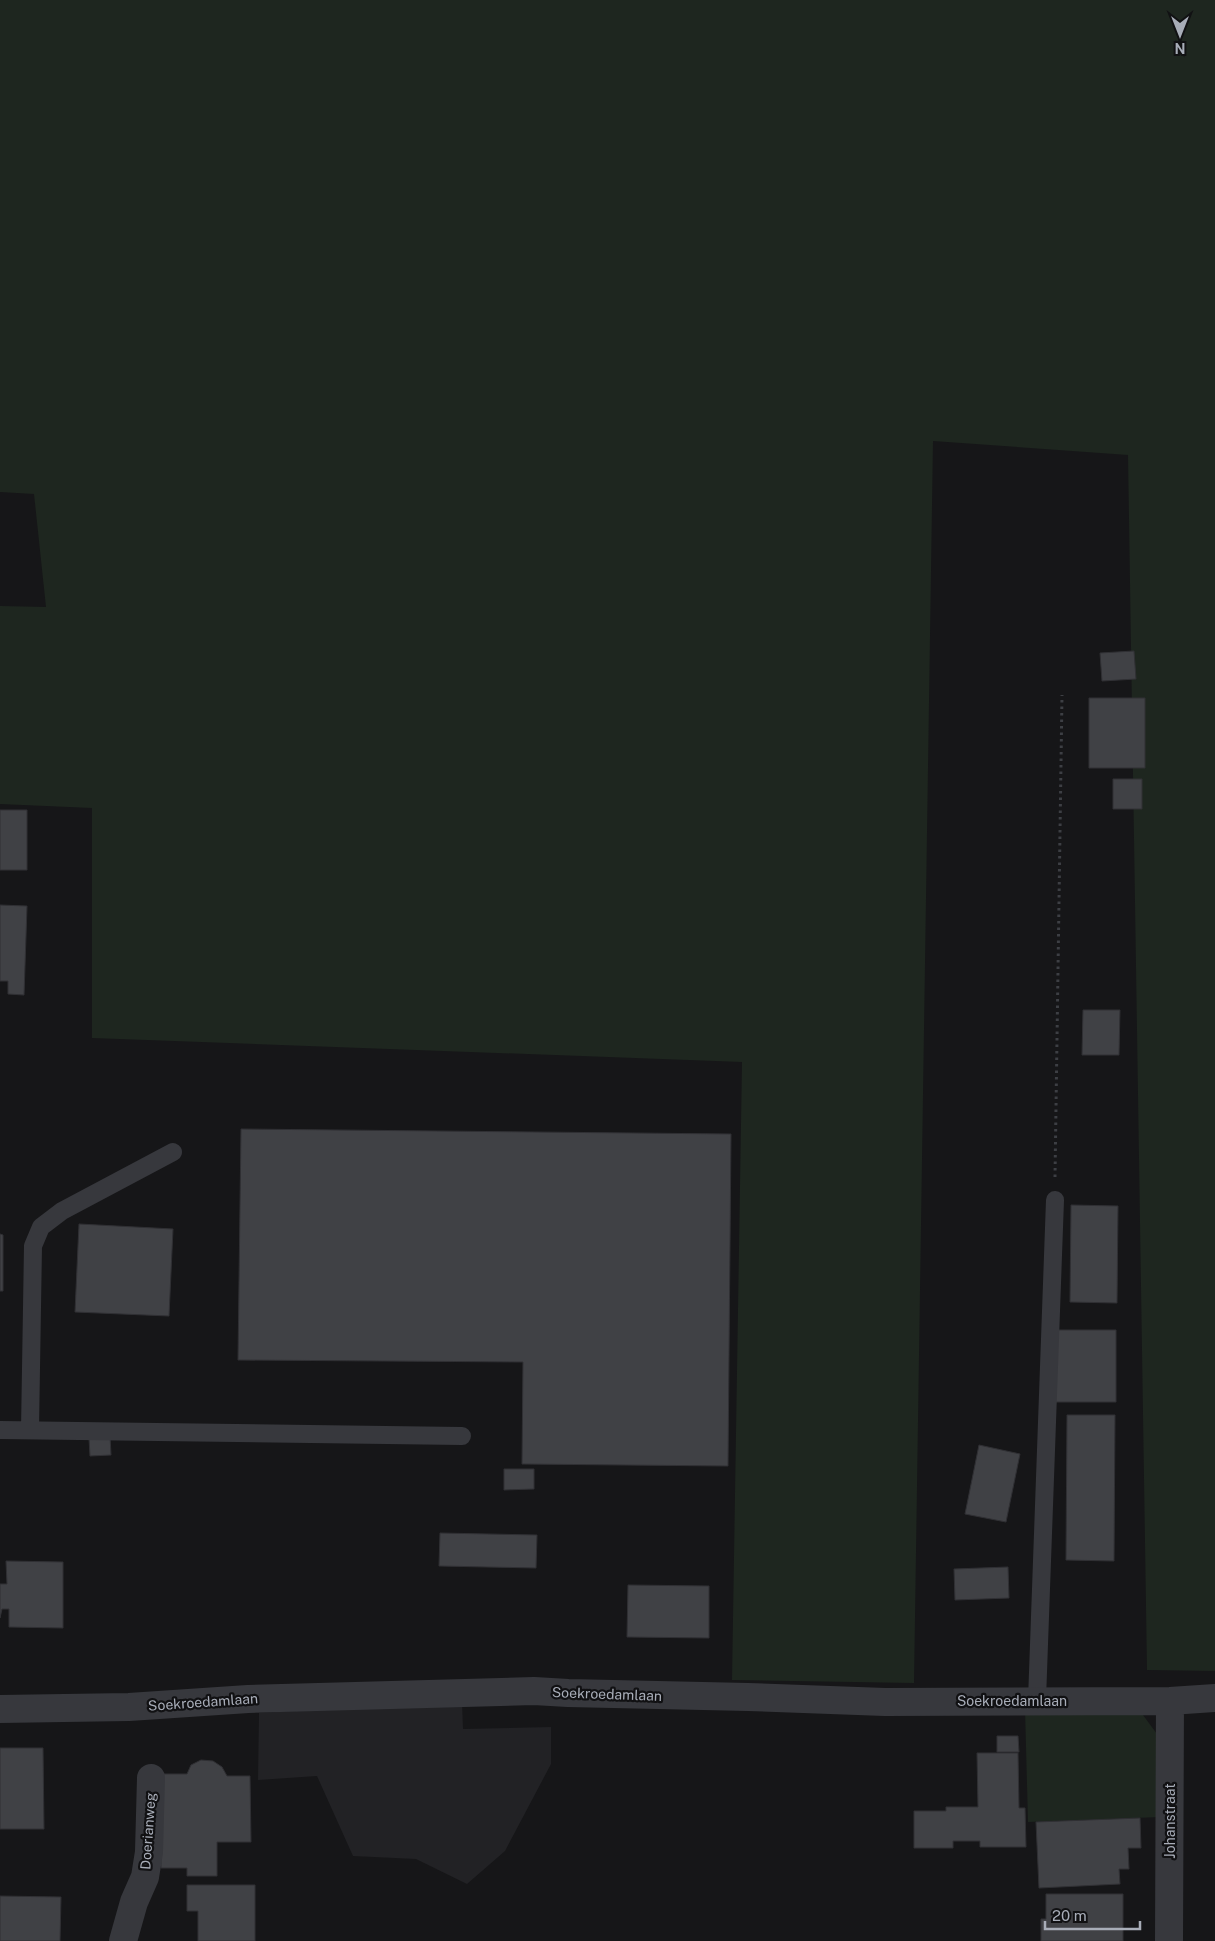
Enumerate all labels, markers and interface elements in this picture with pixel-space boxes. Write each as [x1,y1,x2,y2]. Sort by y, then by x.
north arrow [1155,10,1205,60]
text: N [1175,40,1185,56]
street label: Soekroedamlaan [552,1684,662,1704]
street label: Soekroedamlaan [147,1690,259,1714]
street label: Soekroedamlaan [957,1693,1067,1709]
street label: Johanstraat [1162,1783,1178,1859]
street label: Doerianweg [137,1792,159,1870]
scale bar [1045,1898,1140,1930]
text: 20 m [1052,1907,1087,1924]

